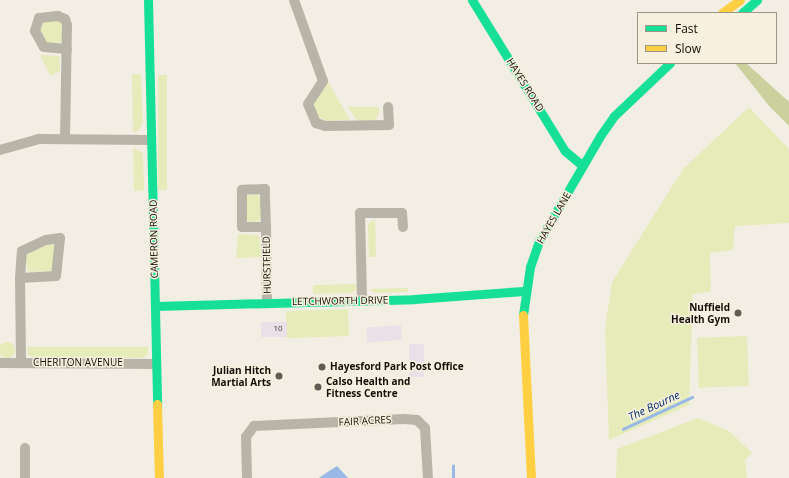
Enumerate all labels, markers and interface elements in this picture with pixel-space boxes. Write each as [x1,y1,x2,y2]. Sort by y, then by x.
legend [637,12,777,64]
text: Fast [675,20,698,37]
text: Slow [675,40,701,57]
street label: HAYES ROAD [504,56,546,114]
street label: HAYES LANE [534,190,574,246]
street label: CAMERON ROAD [147,200,161,278]
street label: HURSTFIELD [260,236,274,294]
street label: LETCHWORTH DRIVE [292,294,388,308]
place label: Nuffield Health Gym [671,301,730,324]
marker: Nuffield Health Gym [733,308,743,318]
house number: 10 [273,323,283,333]
street label: CHERITON AVENUE [33,357,123,369]
place label: Hayesford Park Post Office [330,361,464,373]
marker: Hayesford Park Post Office [317,362,327,372]
place label: Julian Hitch Martial Arts [211,364,271,388]
marker: Julian Hitch Martial Arts [274,371,284,381]
place label: Calso Health and Fitness Centre [326,375,410,398]
marker: Calso Health and Fitness Centre [313,382,323,392]
water label: The Bourne [626,388,682,424]
street label: FAIR ACRES [338,414,392,428]

